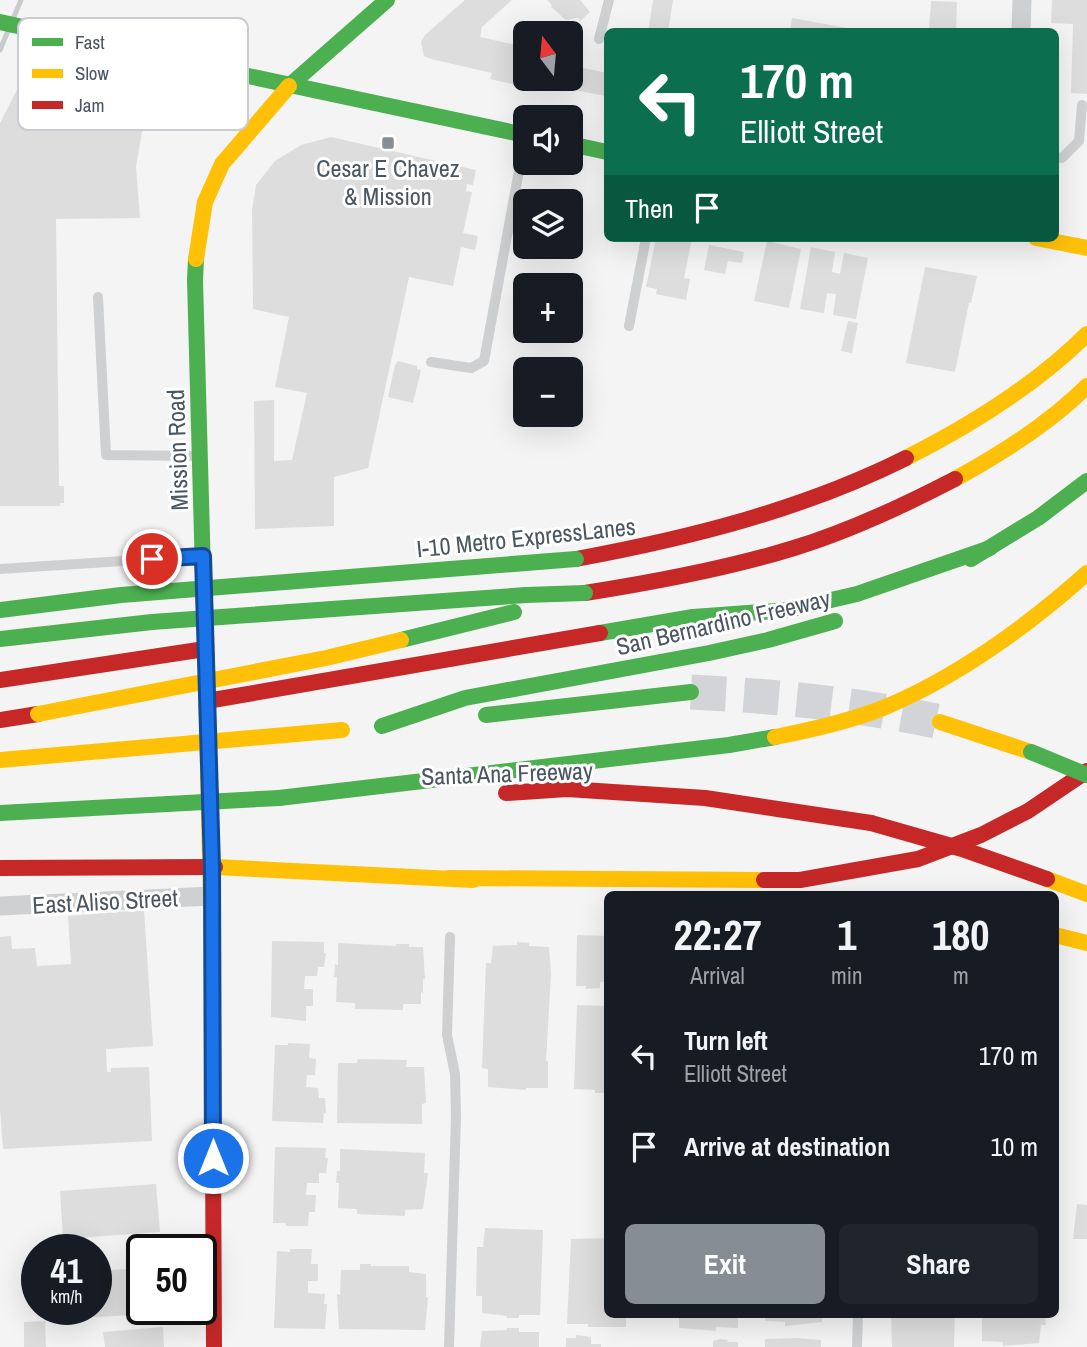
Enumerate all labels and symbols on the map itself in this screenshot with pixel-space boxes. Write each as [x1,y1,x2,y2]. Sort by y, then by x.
legend [18,18,248,130]
north arrow [513,21,583,91]
text: Fast [75,29,105,55]
text: Slow [75,60,110,86]
text: Jam [75,92,104,118]
marker: Cesar E Chavez & Mission [380,135,396,151]
place label: Cesar E Chavez & Mission [316,152,460,212]
street label: Mission Road [159,389,195,511]
street label: I-10 Metro ExpressLanes [415,510,637,564]
pin [122,529,182,589]
street label: San Bernardino Freeway [613,582,833,662]
street label: Santa Ana Freeway [421,754,594,792]
street label: East Aliso Street [32,881,179,921]
position arrow [176,1121,250,1195]
speed limit sign: 50 [126,1234,217,1325]

